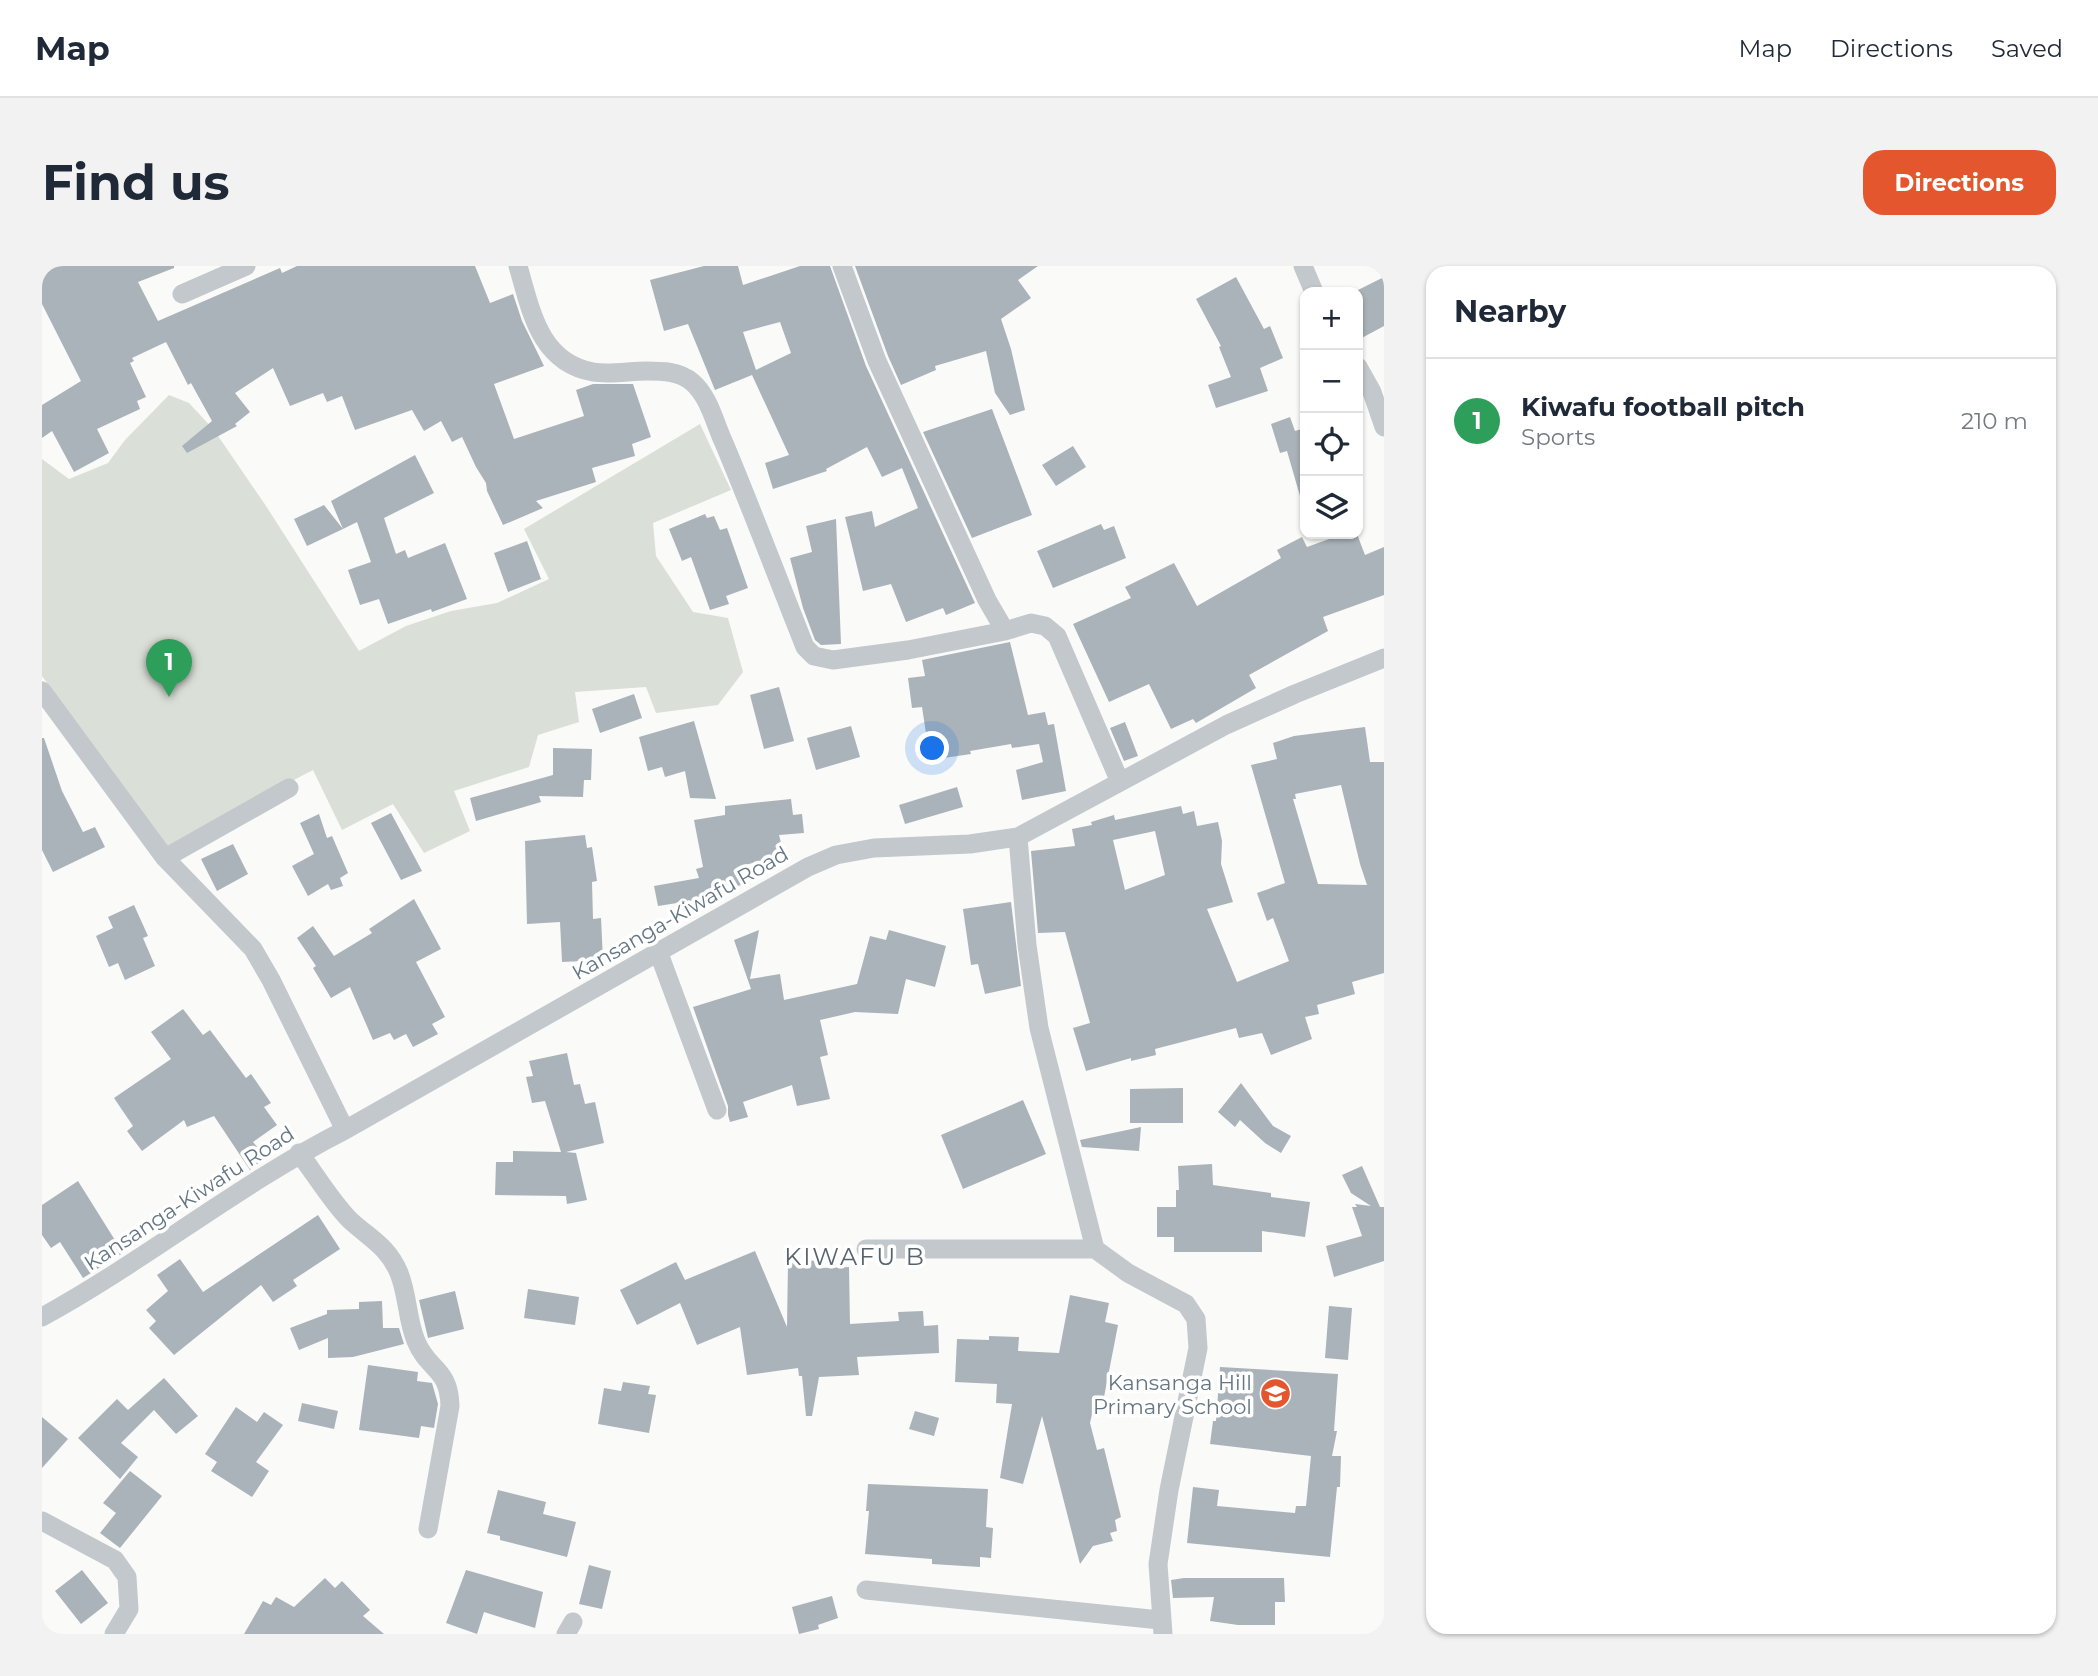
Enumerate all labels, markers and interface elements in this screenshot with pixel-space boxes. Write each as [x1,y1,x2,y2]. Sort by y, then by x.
text: Map [35,28,110,68]
text: Map [1739,34,1792,63]
text: Directions [1830,34,1953,63]
text: Saved [1991,34,2063,63]
button: Directions [1863,150,2056,215]
text: Find us [42,153,230,212]
map controls [1300,287,1363,539]
button: + [1300,287,1363,350]
text: Nearby [1454,293,1566,330]
button: − [1300,350,1363,413]
text: Kiwafu football pitch [1521,391,1805,423]
text: 1 [1472,407,1482,435]
text: 210 m [1961,407,2028,435]
button: locate [1300,413,1363,476]
text: Sports [1521,423,1595,451]
button: layers [1300,476,1363,539]
pin: 1 [146,639,192,697]
your location [915,731,949,765]
street label: Kansanga-Kiwafu Road [567,841,793,985]
street label: Kansanga-Kiwafu Road [79,1121,299,1275]
district label: KIWAFU B [784,1242,926,1271]
place label: Kansanga Hill Primary School [1093,1370,1252,1419]
school or university icon: Kansanga Hill Primary School [1258,1377,1292,1411]

